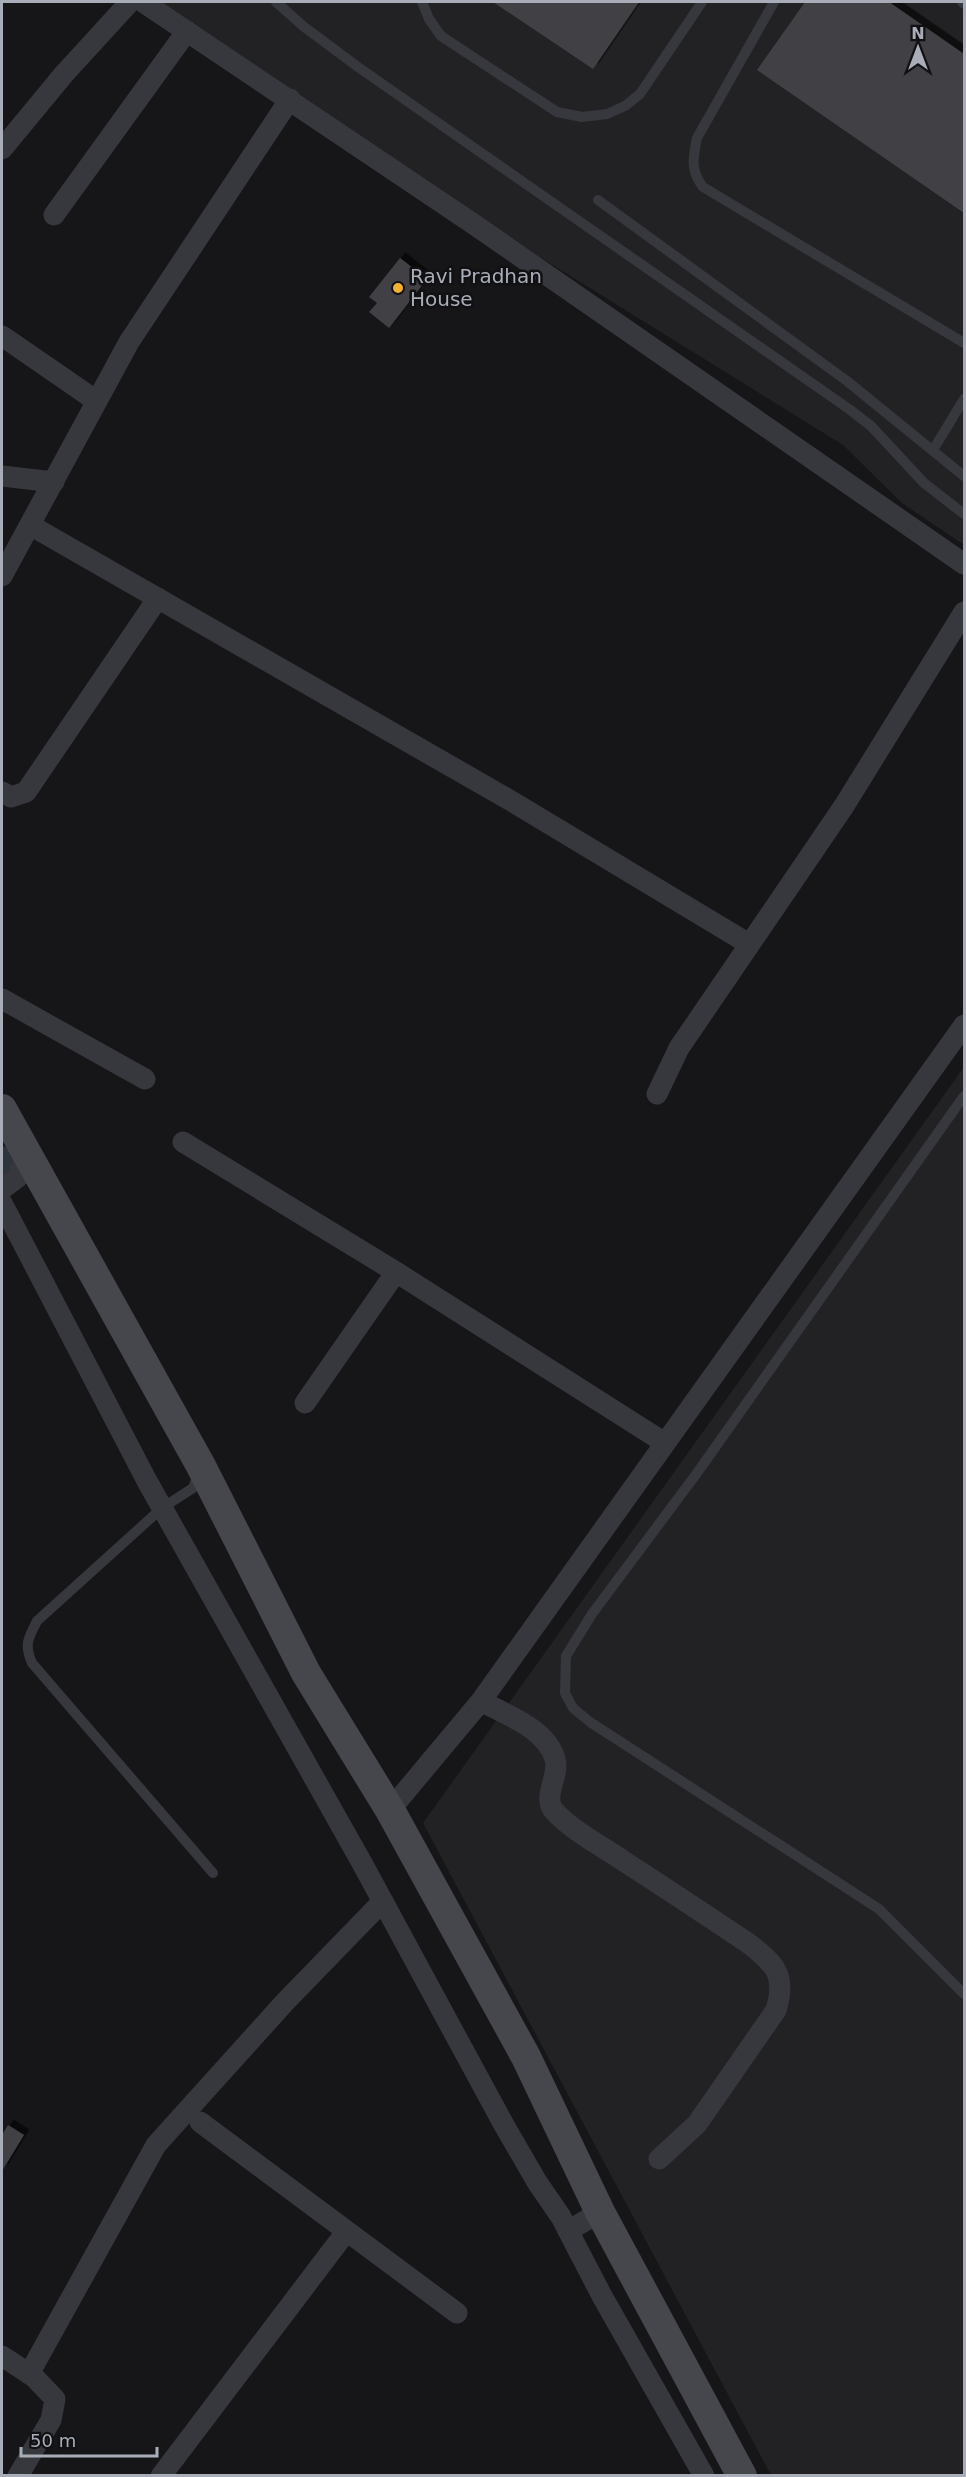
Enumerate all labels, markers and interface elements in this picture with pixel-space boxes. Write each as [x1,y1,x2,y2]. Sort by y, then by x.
north arrow [888,18,948,78]
text: N [911,24,925,43]
place label: Ravi Pradhan House [410,264,542,311]
marker: Ravi Pradhan House [391,281,405,295]
scale bar [21,2420,158,2458]
text: 50 m [30,2430,76,2451]

